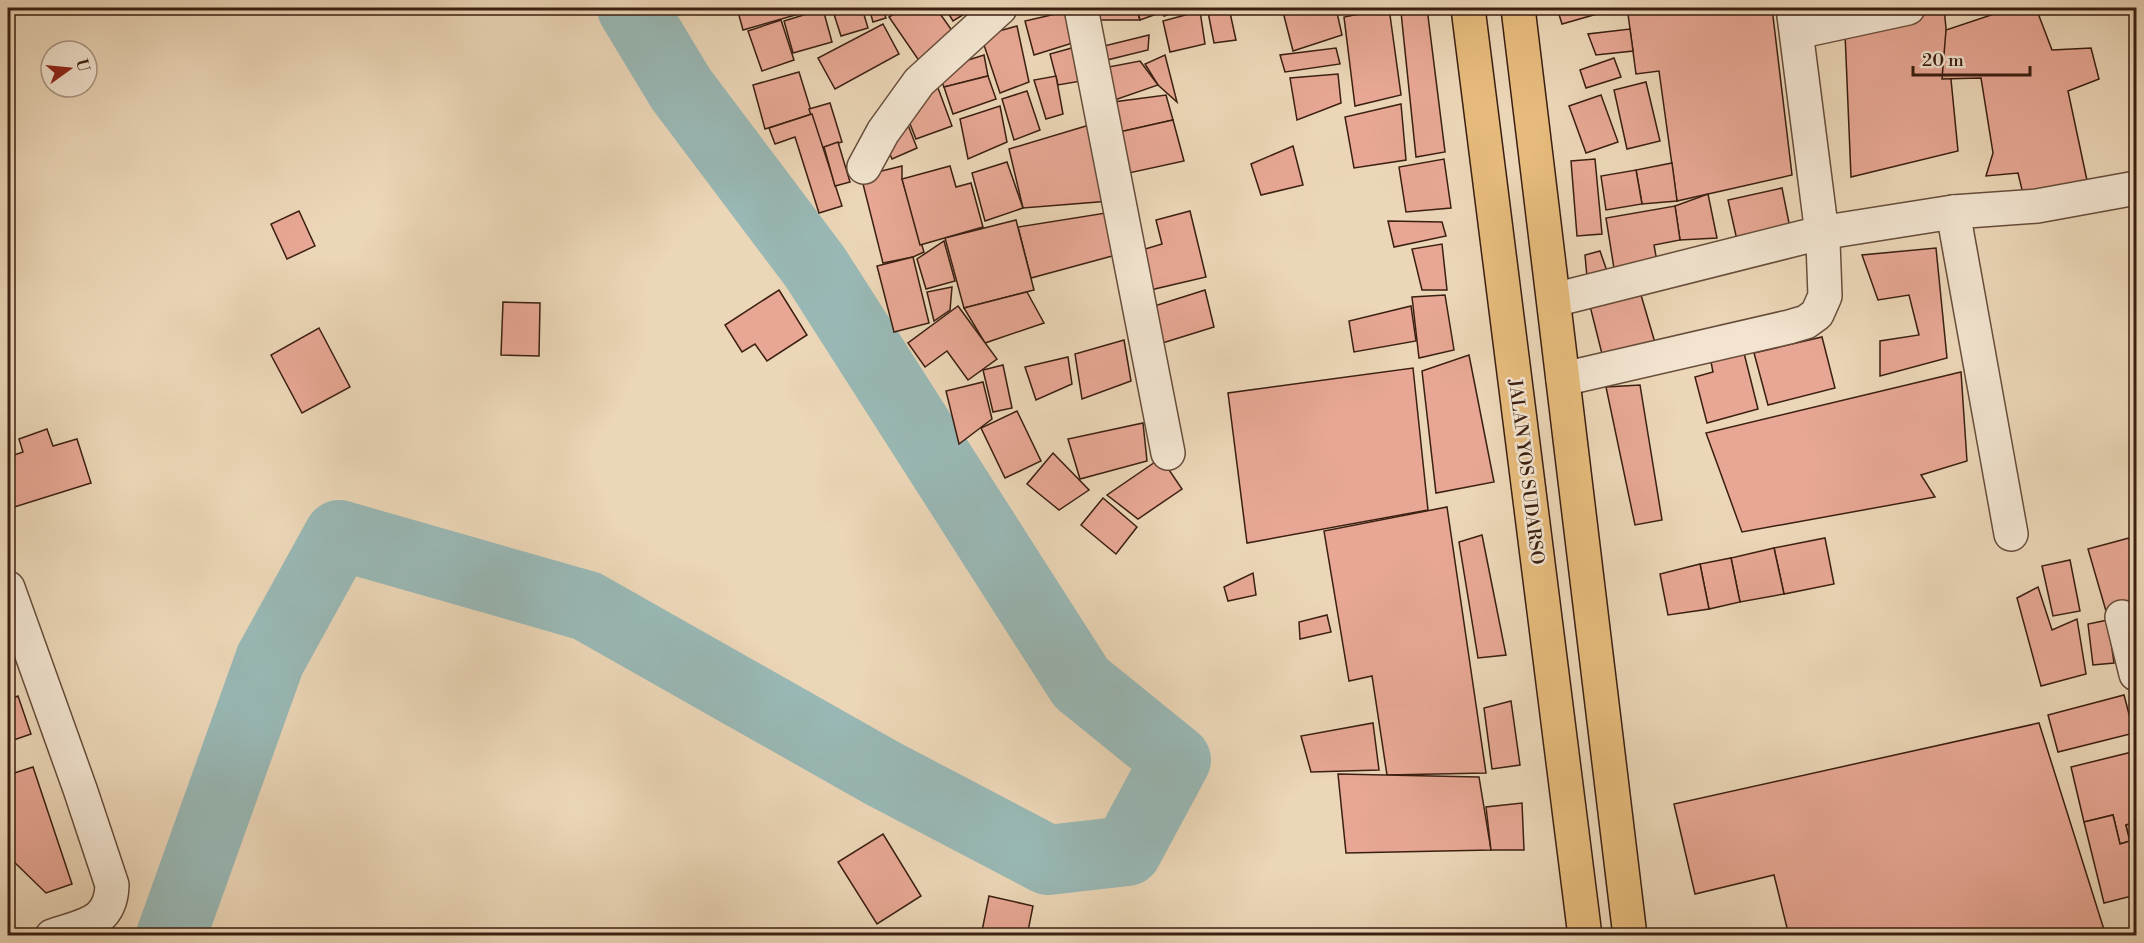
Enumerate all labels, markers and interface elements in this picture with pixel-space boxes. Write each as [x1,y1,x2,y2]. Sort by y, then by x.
north arrow [39,39,99,99]
scale bar [1913,39,2030,77]
text: 20 m [1922,49,1964,72]
text: U [71,57,94,75]
street label: JALAN YOS SUDARSO [1503,377,1549,566]

